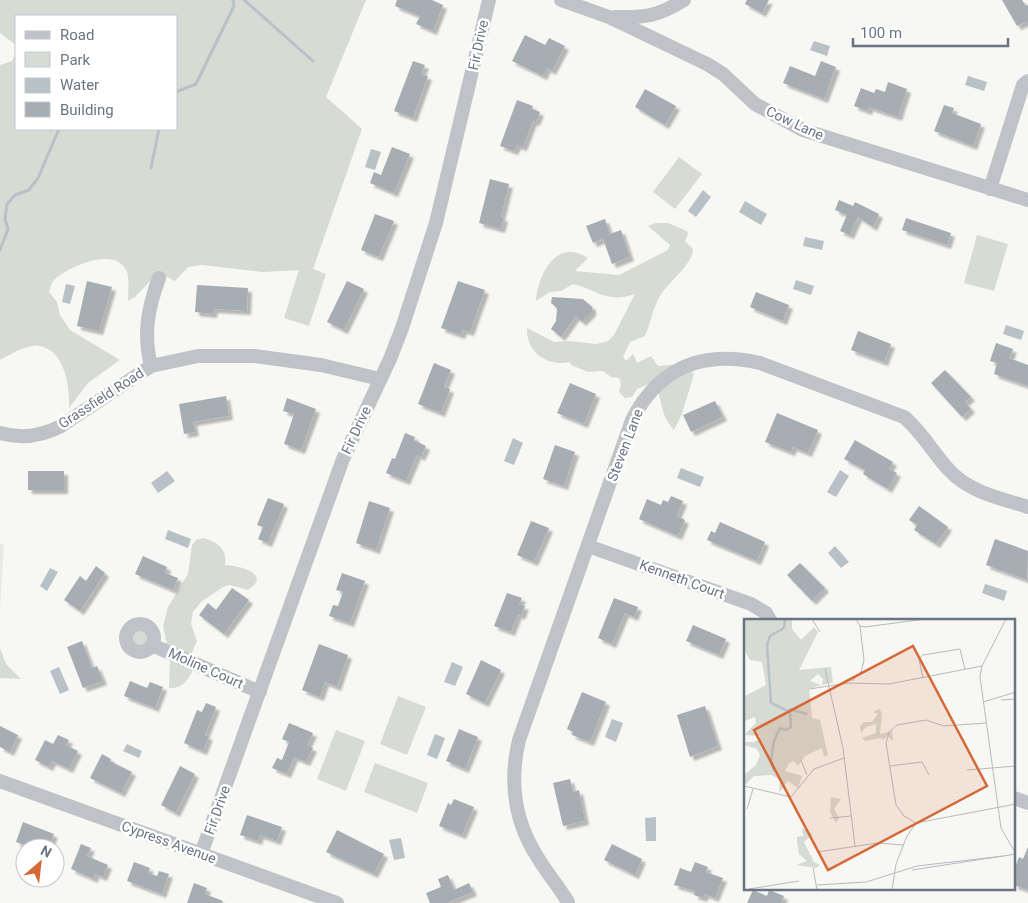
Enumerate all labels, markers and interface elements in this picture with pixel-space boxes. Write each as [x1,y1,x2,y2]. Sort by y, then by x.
legend [15,15,178,130]
scale bar [853,15,1008,47]
street label: Fir Drive [465,18,491,72]
text: 100 m [860,24,902,42]
text: Road [60,26,94,44]
text: Park [60,51,91,69]
text: Water [60,76,99,94]
text: Building [60,101,114,119]
street label: Cow Lane [764,103,826,143]
street label: Grassfield Road [55,365,147,431]
street label: Fir Drive [338,404,374,456]
street label: Steven Lane [604,407,646,483]
street label: Kenneth Court [637,556,727,602]
inset map [744,619,1016,890]
street label: Moline Court [166,644,246,692]
street label: Fir Drive [201,783,233,837]
street label: Cypress Avenue [120,817,218,867]
north arrow [15,838,65,888]
text: N [38,842,54,861]

